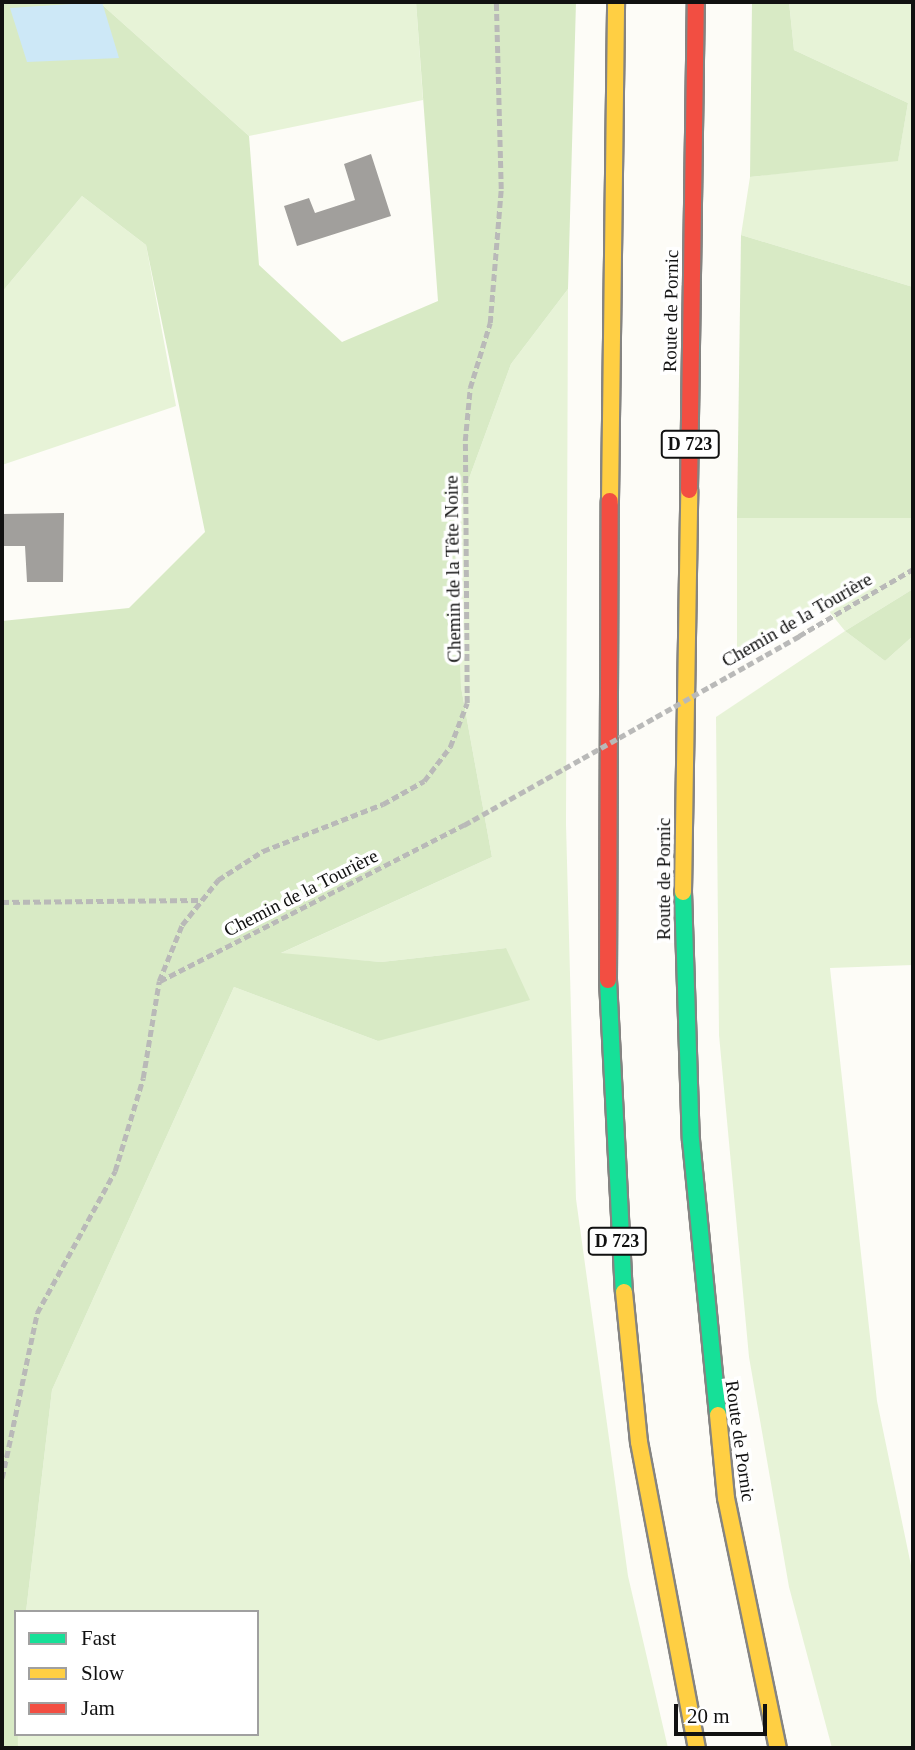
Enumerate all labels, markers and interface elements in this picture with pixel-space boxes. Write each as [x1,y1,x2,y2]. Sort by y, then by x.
street label: Route de Pornic [659,250,683,372]
road number: D 723 [660,430,720,458]
street label: Chemin de la Tête Noire [440,475,466,663]
street label: Chemin de la Tourière [718,568,876,672]
street label: Route de Pornic [653,818,675,940]
street label: Chemin de la Tourière [220,844,382,942]
road number: D 723 [587,1226,647,1256]
street label: Route de Pornic [720,1379,760,1503]
legend [14,1610,259,1736]
text: Fast [81,1626,116,1650]
text: Slow [81,1661,124,1685]
scale bar [677,1690,770,1734]
text: Jam [81,1696,115,1720]
text: 20 m [687,1704,730,1728]

